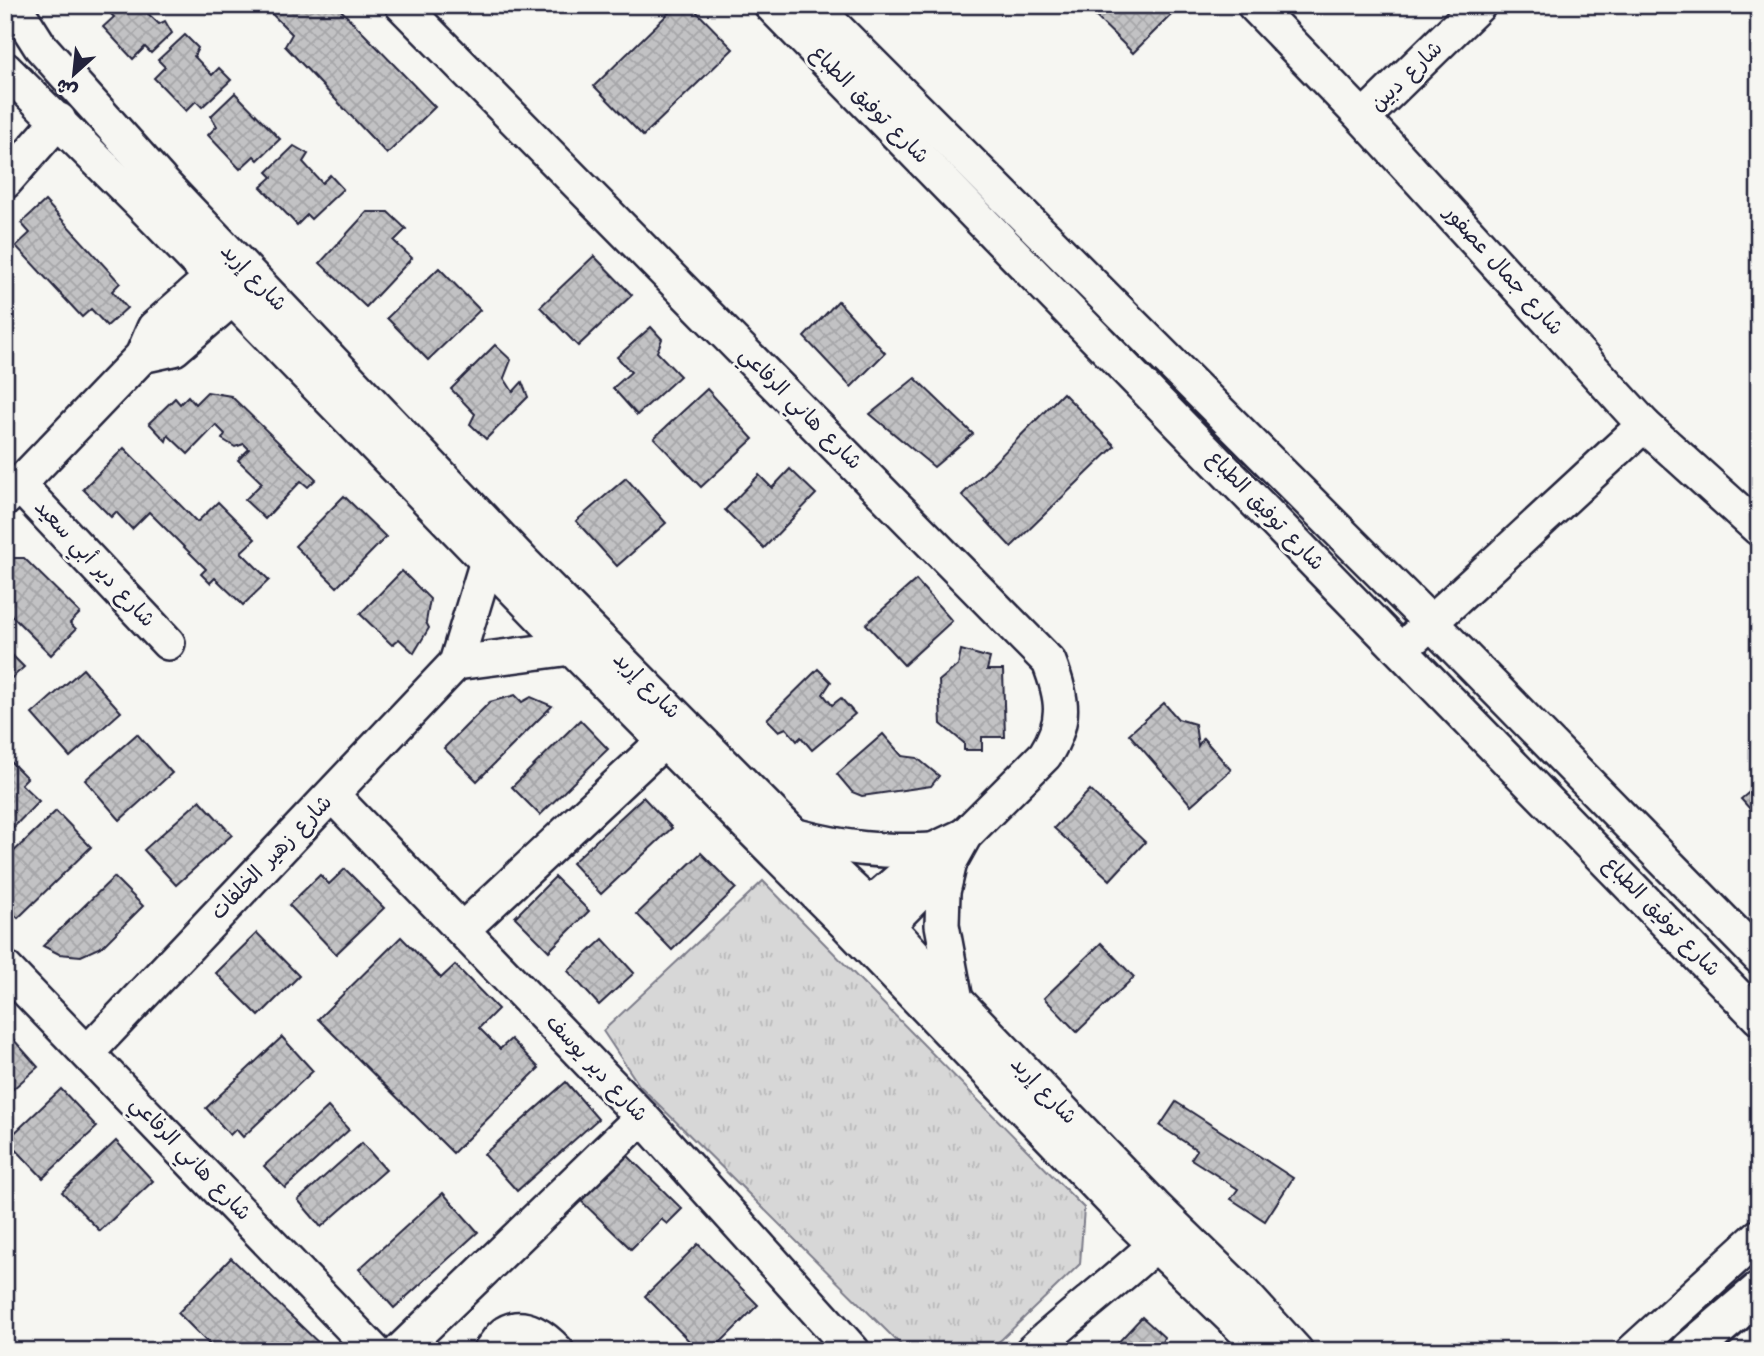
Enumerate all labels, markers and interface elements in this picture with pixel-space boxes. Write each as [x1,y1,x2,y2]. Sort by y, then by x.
street label: شارع دبين [1363,34,1451,120]
north arrow [38,38,108,108]
street label: شارع توفيق الطباع [802,38,936,172]
text: ش [51,69,83,105]
street label: شارع جمال عصفور [1434,197,1571,344]
street label: شارع إربد [212,236,294,320]
street label: شارع هاني الرفاعي [730,340,869,479]
street label: شارع توفيق الطباع [1198,443,1332,579]
street label: شارع دير أبي سعيد [25,492,162,636]
street label: شارع إربد [605,645,687,727]
street label: شارع زهير الخلفات [203,788,341,928]
street label: شارع توفيق الطباع [1594,849,1728,985]
street label: شارع دير يوسف [537,1007,655,1131]
street label: شارع إربد [1002,1049,1084,1133]
street label: شارع هاني الرفاعي [121,1089,258,1230]

